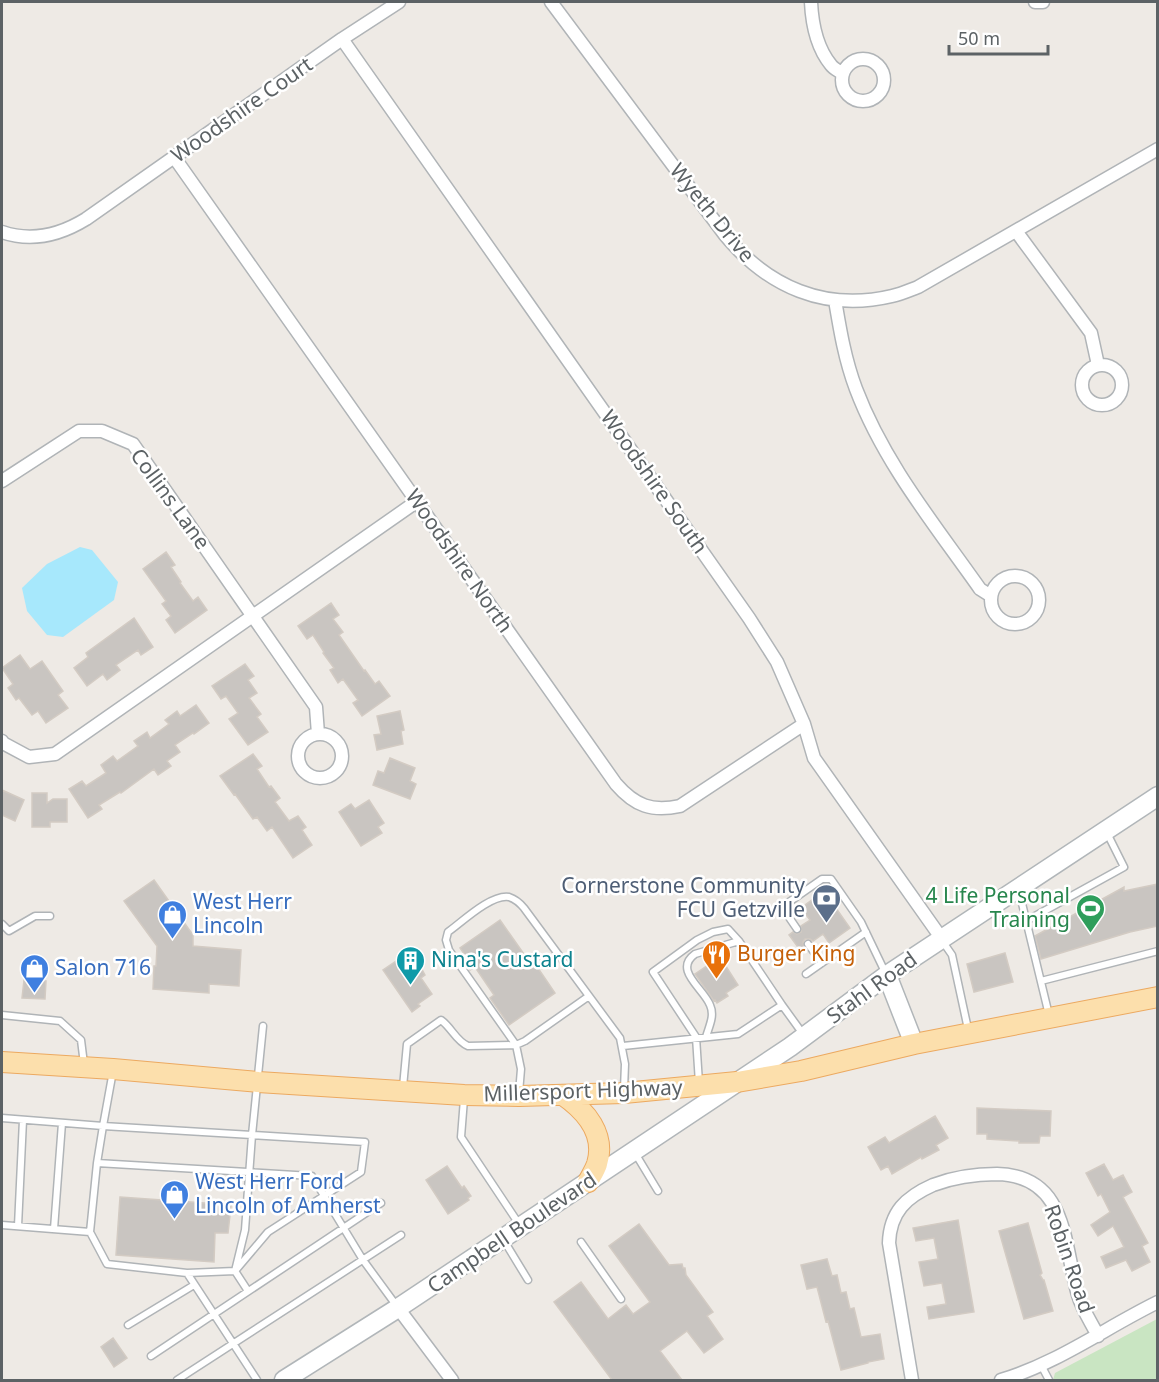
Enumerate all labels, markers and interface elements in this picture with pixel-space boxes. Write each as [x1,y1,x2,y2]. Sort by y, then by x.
scale bar [949,18,1048,56]
text: 50 m [958,26,1000,50]
street label: Woodshire Court [165,50,318,168]
street label: Wyeth Drive [664,157,761,268]
street label: Woodshire South [595,404,715,559]
street label: Collins Lane [125,442,217,555]
street label: Woodshire North [400,483,520,638]
place label: Cornerstone Community FCU Getzville [561,871,805,923]
place label: 4 Life Personal Training [925,881,1070,933]
bank icon: Cornerstone Community FCU Getzville [810,882,842,924]
place label: West Herr Lincoln [193,887,292,939]
sports icon: 4 Life Personal Training [1075,892,1107,934]
shop icon: West Herr Lincoln [156,898,188,940]
restaurant icon: Burger King [700,938,732,980]
place label: Burger King [737,939,855,967]
building icon: Nina's Custard [394,944,426,986]
place label: Nina's Custard [431,945,573,973]
street label: Stahl Road [821,945,922,1029]
shop icon: Salon 716 [18,952,50,994]
place label: Salon 716 [55,953,151,981]
street label: Millersport Highway [483,1073,683,1107]
street label: Campbell Boulevard [421,1165,602,1299]
place label: West Herr Ford Lincoln of Amherst [195,1167,381,1219]
shop icon: West Herr Ford Lincoln of Amherst [158,1178,190,1220]
street label: Robin Road [1038,1201,1102,1317]

